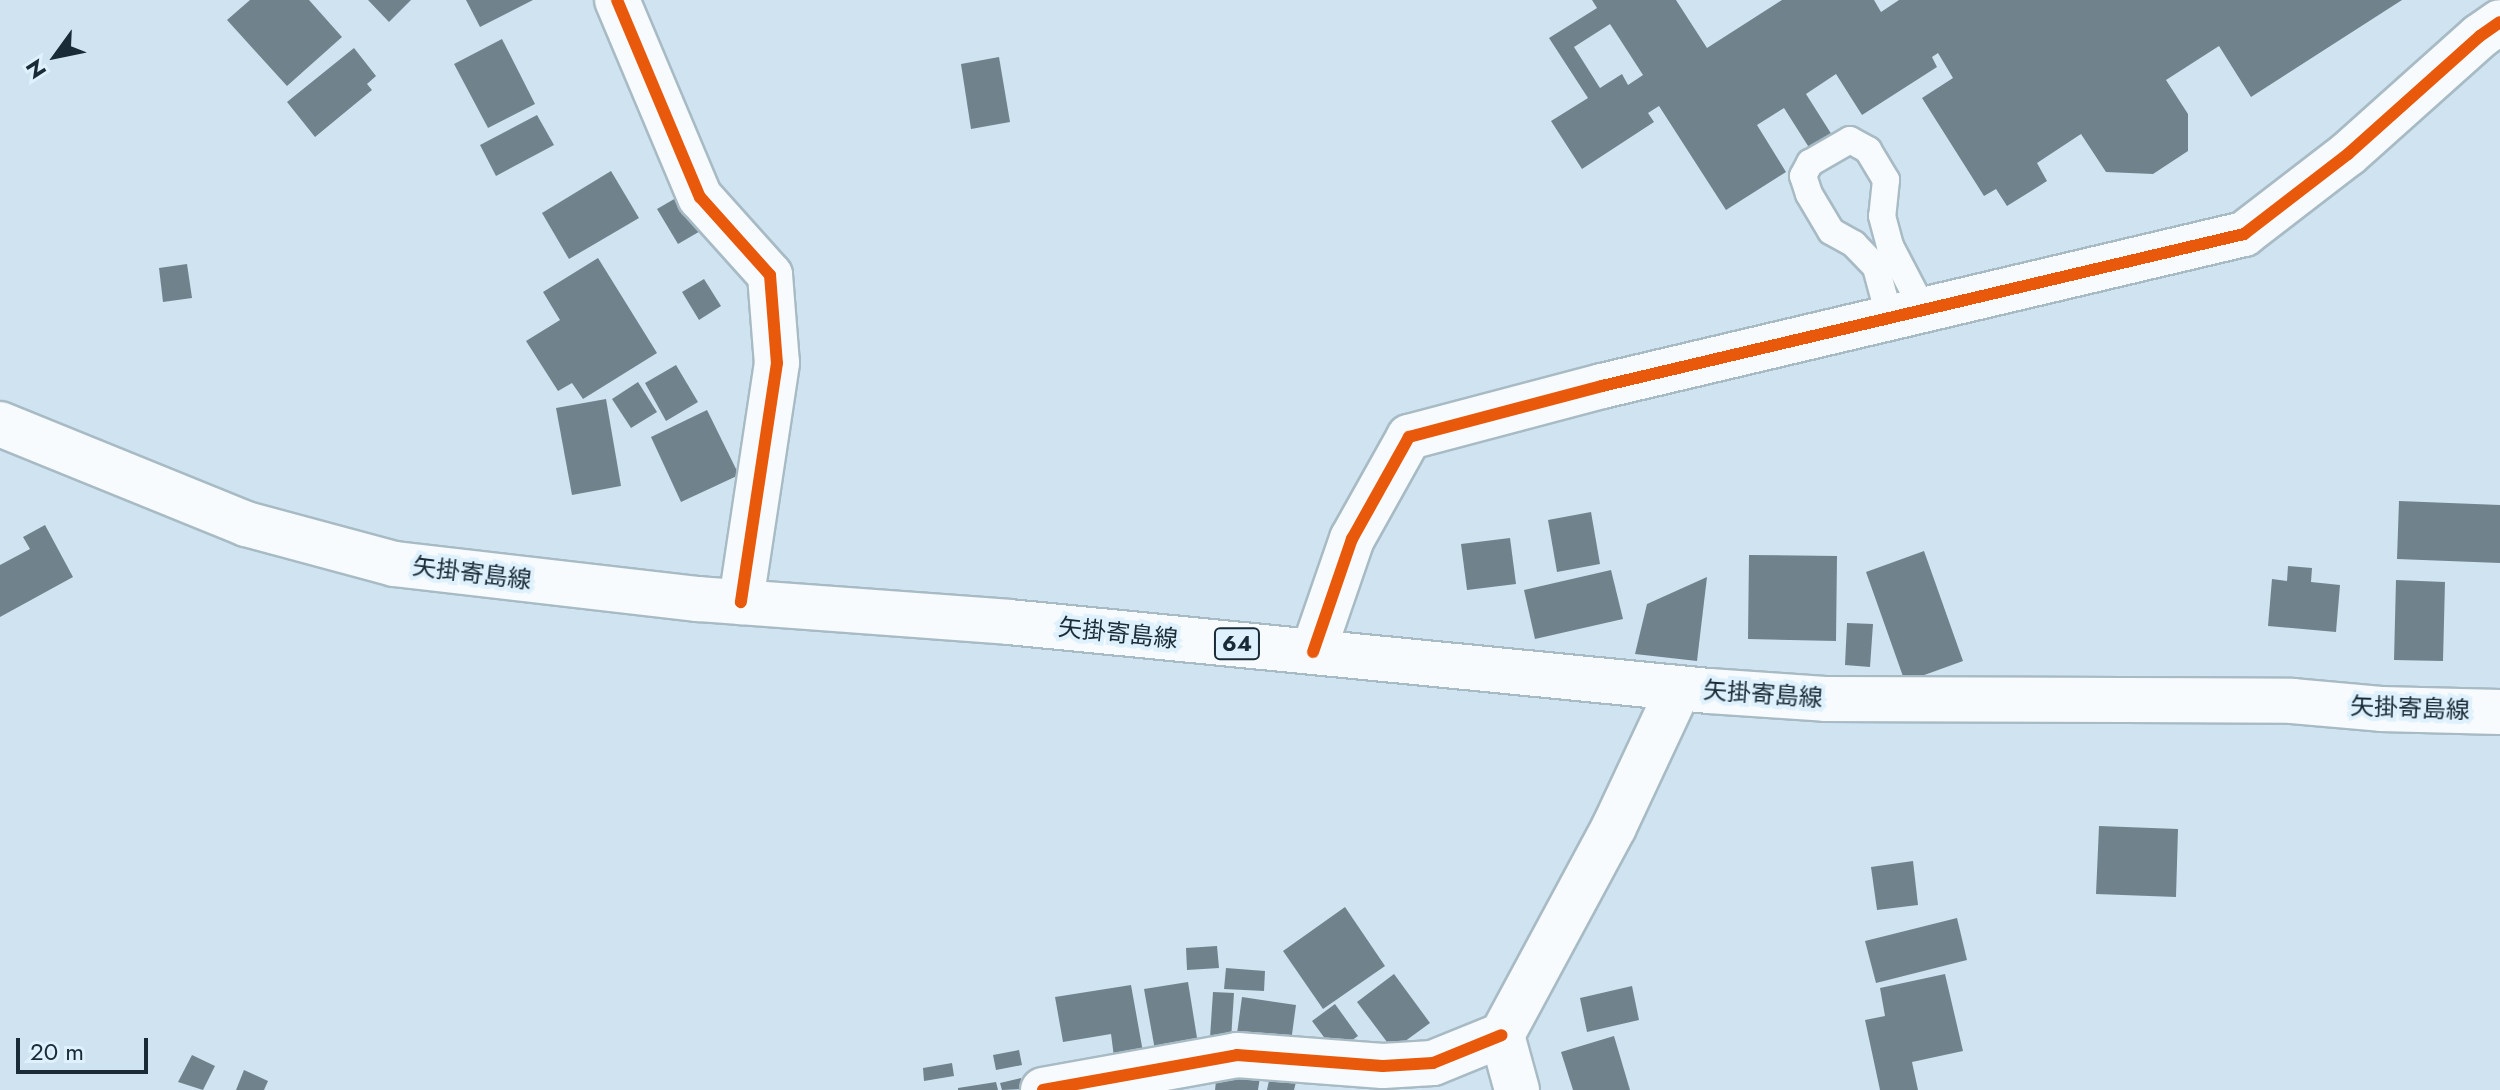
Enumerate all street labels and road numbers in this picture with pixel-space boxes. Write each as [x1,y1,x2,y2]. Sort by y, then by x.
street label: 矢掛寄島線 [411,551,533,595]
street label: 矢掛寄島線 [1057,612,1179,654]
road number: 64 [1213,626,1261,662]
street label: 矢掛寄島線 [1702,675,1824,713]
street label: 矢掛寄島線 [2350,692,2470,724]

